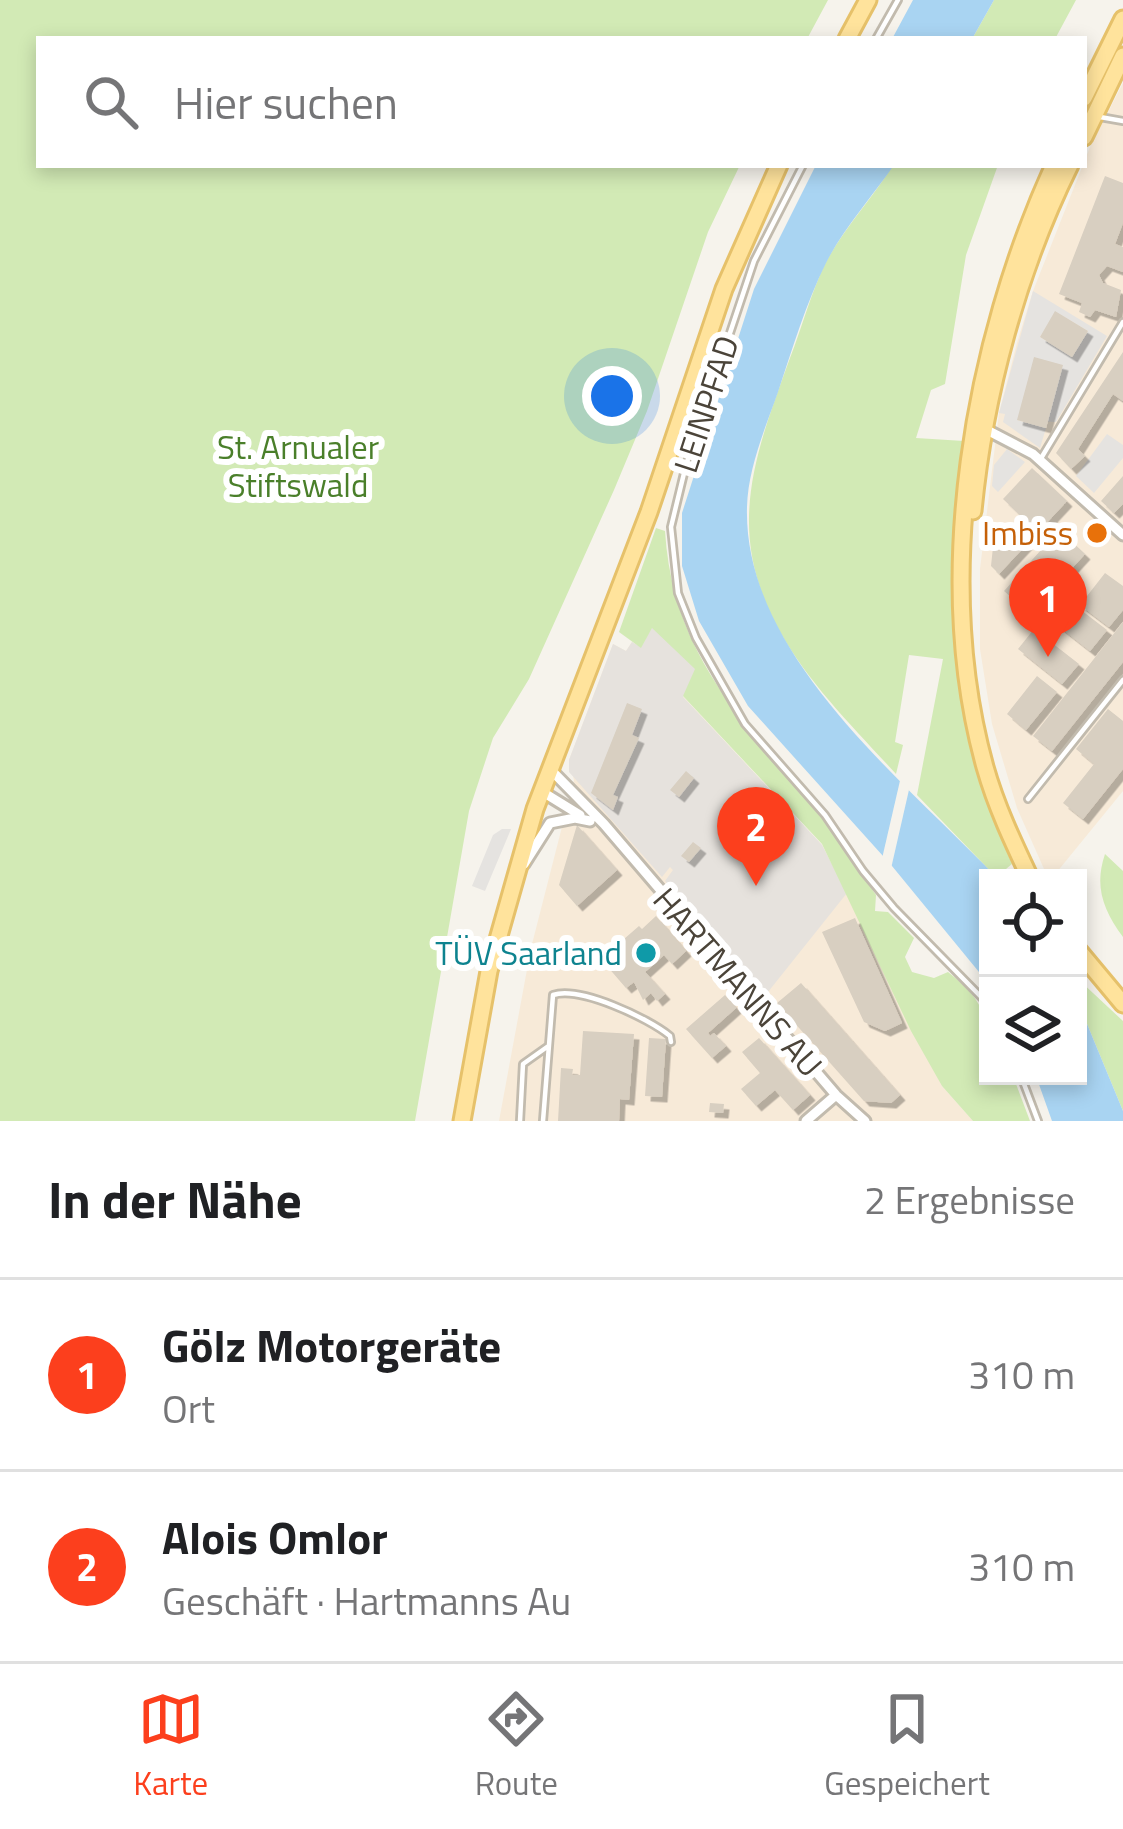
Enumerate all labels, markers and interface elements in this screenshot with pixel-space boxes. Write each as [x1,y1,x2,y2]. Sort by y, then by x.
search box [36,36,1087,168]
text: Hier suchen [174,68,398,136]
icon: search [78,69,144,135]
street label: LEINPFAD [660,329,752,479]
your location [582,366,642,426]
park label: St. Arnualer Stiftswald [217,422,379,510]
place label: Imbiss [982,508,1073,558]
marker: Imbiss [1084,520,1110,546]
pin: 1 [1009,558,1087,657]
pin: 2 [717,787,795,886]
map controls [979,869,1087,1085]
button: locate [979,869,1087,977]
street label: HARTMANNS AU [641,876,835,1088]
place label: TÜV Saarland [435,928,622,978]
marker: TÜV Saarland [633,940,659,966]
button: layers [979,977,1087,1085]
text: In der Nähe [48,1160,302,1238]
text: 2 Ergebnisse [864,1170,1075,1229]
text: Gölz Motorgeräte [162,1311,501,1379]
text: 1 [76,1345,98,1404]
text: 310 m [968,1345,1075,1404]
text: Ort [162,1379,215,1438]
text: Alois Omlor [162,1503,388,1571]
text: 2 [76,1537,98,1596]
text: 310 m [968,1537,1075,1596]
text: Geschäft · Hartmanns Au [162,1571,571,1630]
tab: Karte [133,1686,208,1808]
tab: Route [475,1686,558,1808]
tab: Gespeichert [824,1686,990,1808]

